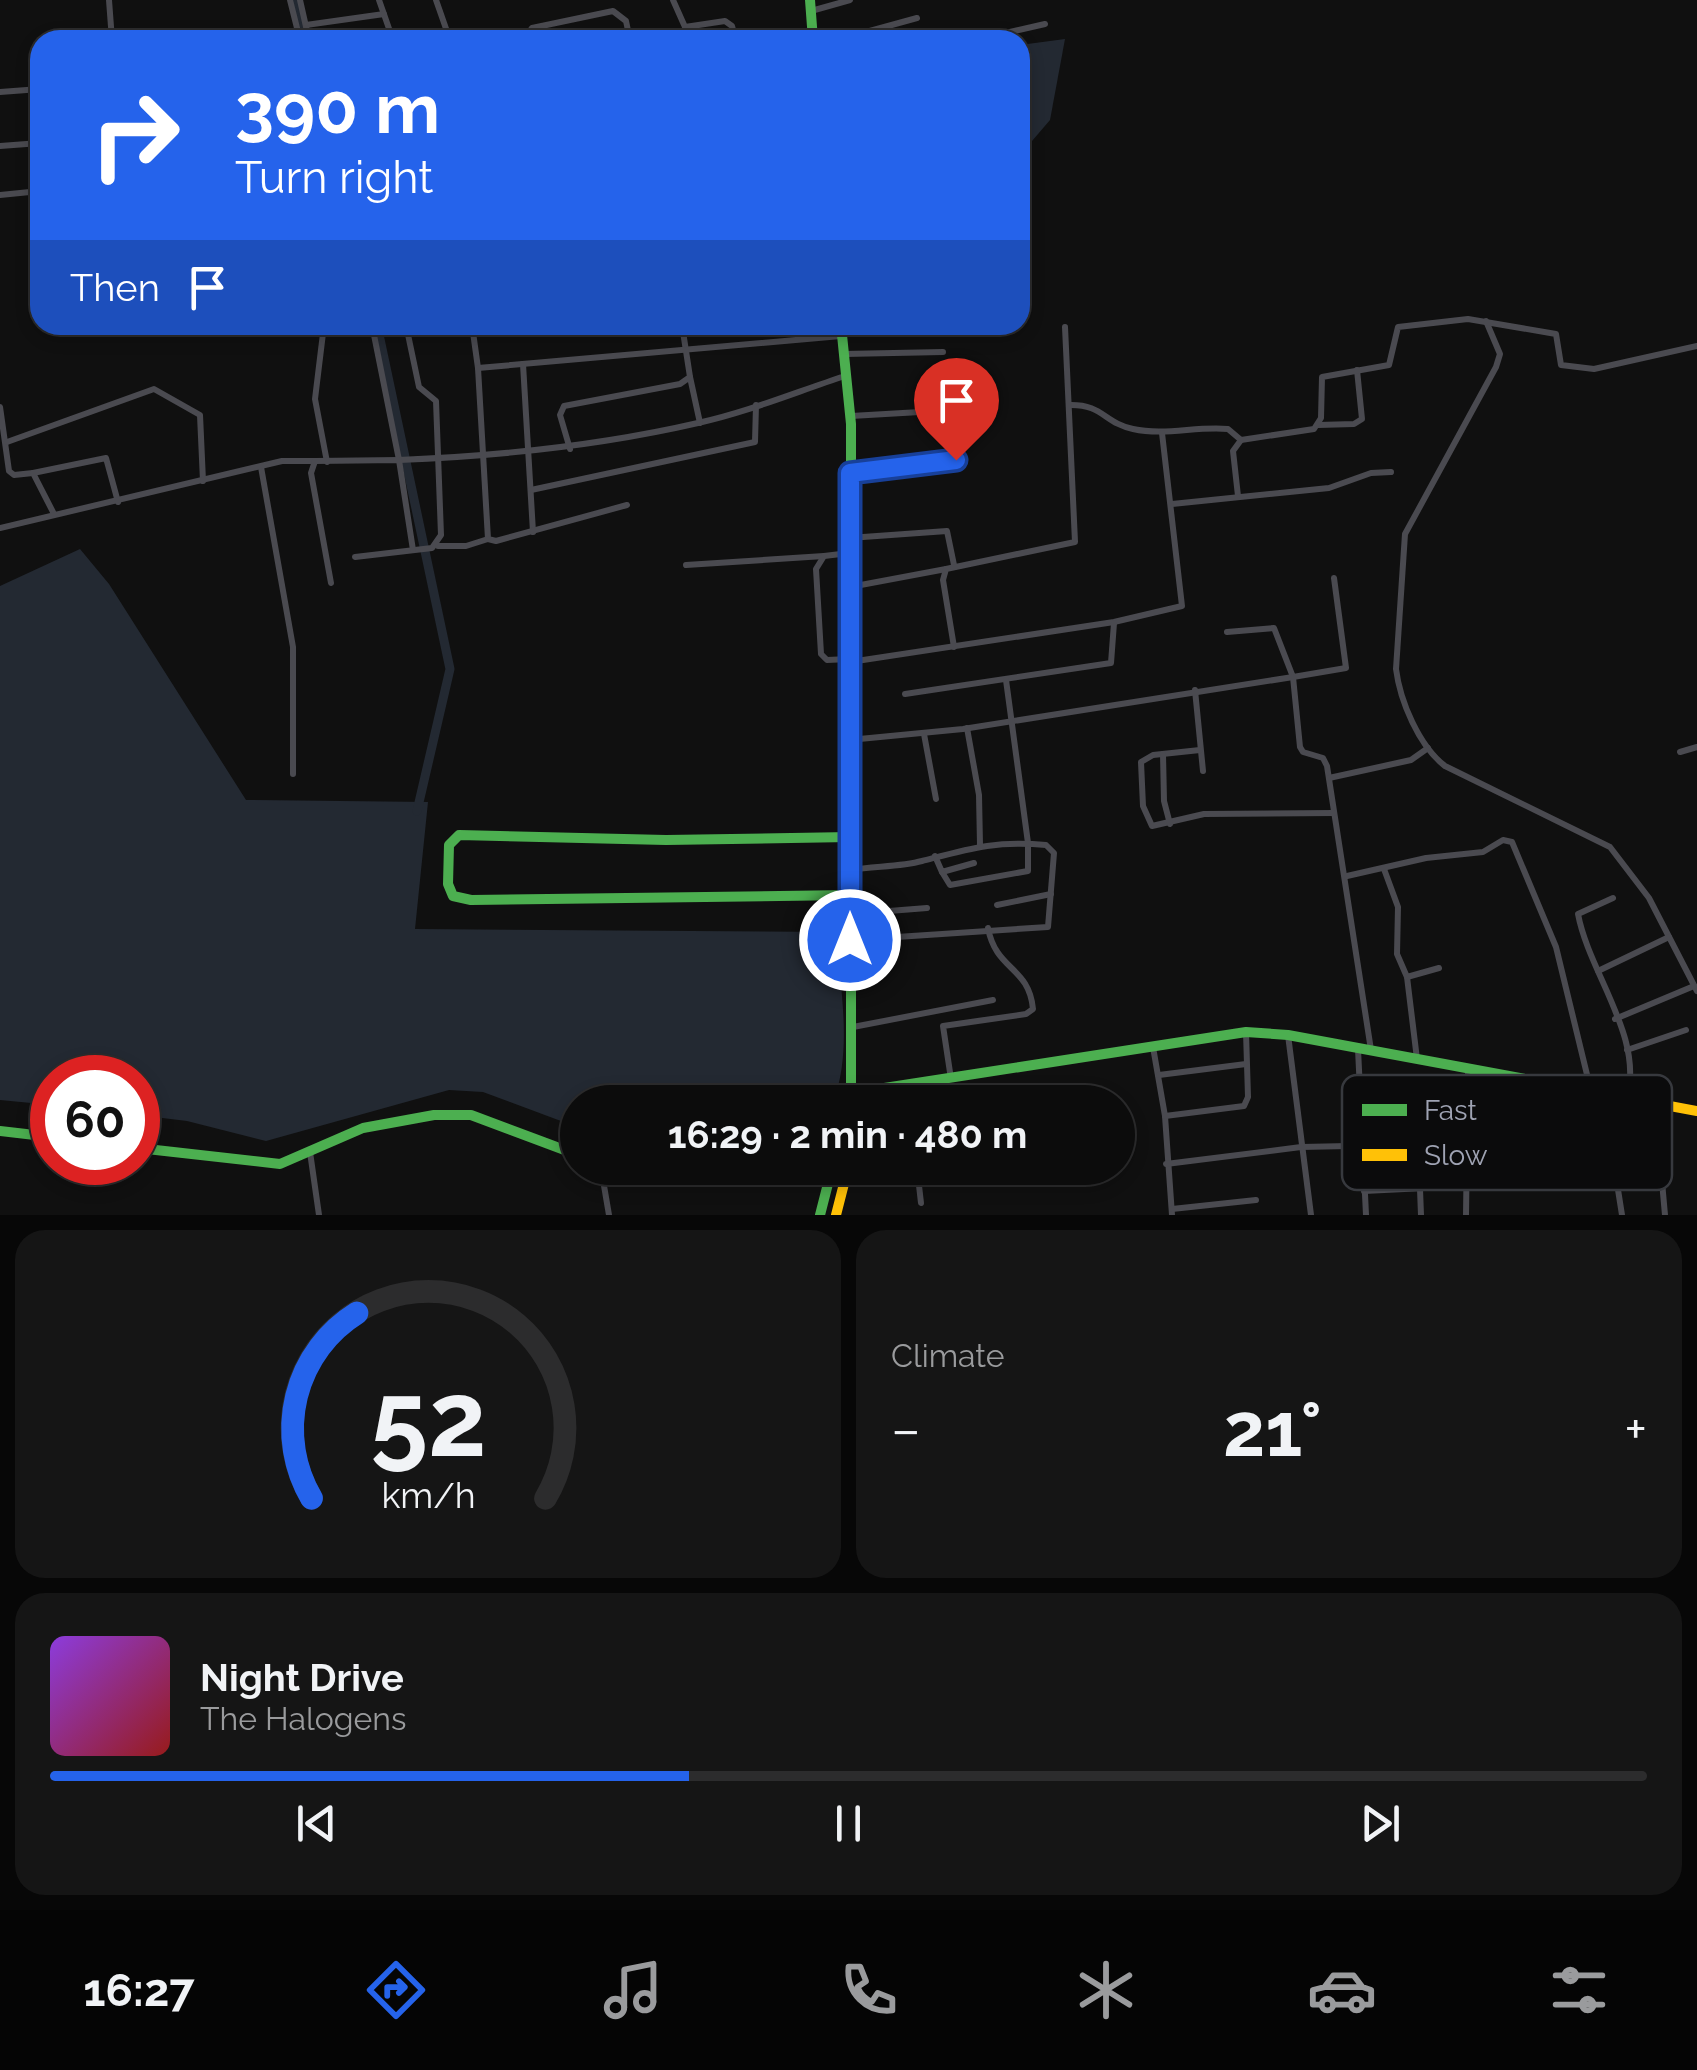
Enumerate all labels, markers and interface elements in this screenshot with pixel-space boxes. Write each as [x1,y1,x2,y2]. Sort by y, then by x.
text: 390 m [235,67,440,149]
icon: right [70,70,200,200]
text: Turn right [235,151,433,204]
icon: arrive [180,260,235,315]
text: Then [70,265,160,310]
pin [914,358,999,461]
icon: arrive [929,373,984,428]
position arrow [798,888,902,992]
speed limit sign: 60 [30,1055,160,1185]
legend [1342,1075,1672,1190]
text: Fast [1424,1094,1477,1127]
text: 16:29 · 2 min · 480 m [668,1112,1027,1157]
text: Slow [1424,1139,1488,1172]
text: Climate [891,1337,1005,1374]
text: 52 [370,1358,486,1480]
text: 21° [1223,1385,1322,1474]
text: − [891,1397,921,1462]
text: + [1624,1397,1647,1462]
text: km/h [381,1474,475,1516]
text: Night Drive [200,1655,404,1700]
text: The Halogens [200,1700,406,1737]
icon: previous [289,1796,344,1851]
icon: pause [821,1796,876,1851]
icon: next [1353,1796,1408,1851]
icon: directions [361,1955,431,2025]
icon: music [598,1955,668,2025]
icon: phone [834,1955,904,2025]
icon: climate [1071,1955,1141,2025]
icon: car [1307,1955,1377,2025]
icon: filters [1544,1955,1614,2025]
text: 16:27 [83,1964,195,2017]

